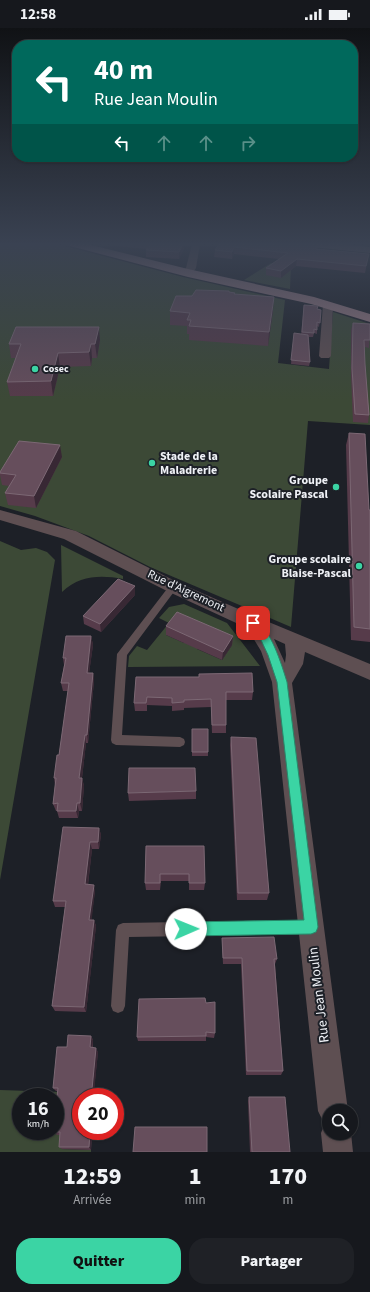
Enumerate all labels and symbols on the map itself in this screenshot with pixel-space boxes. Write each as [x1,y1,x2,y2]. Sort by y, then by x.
place label: Cosec [43,362,69,376]
marker: Cosec [30,364,40,374]
place label: Stade de la Maladrerie [160,448,218,479]
marker: Stade de la Maladrerie [147,458,157,468]
place label: Groupe Scolaire Pascal [249,472,329,503]
marker: Groupe Scolaire Pascal [331,482,341,492]
place label: Groupe scolaire Blaise-Pascal [269,551,352,582]
marker: Groupe scolaire Blaise-Pascal [354,561,364,571]
street label: Rue d'Aigremont [145,566,227,616]
pin [236,606,270,640]
position arrow [165,908,207,950]
street label: Rue Jean Moulin [303,946,335,1044]
speed limit sign: 20 [72,1088,124,1140]

